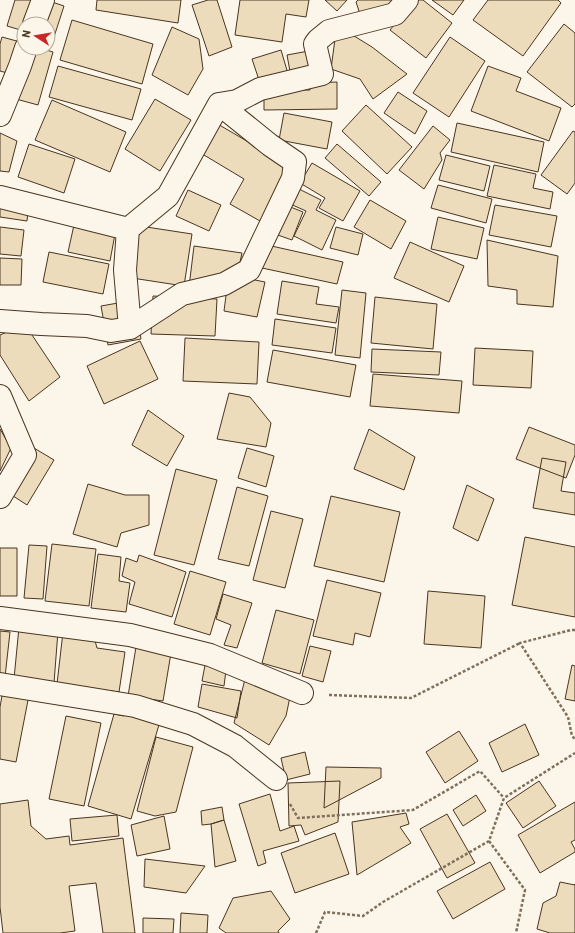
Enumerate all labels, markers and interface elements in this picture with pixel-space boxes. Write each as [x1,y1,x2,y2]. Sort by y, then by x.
north arrow [16,16,56,56]
text: N [19,29,33,39]

